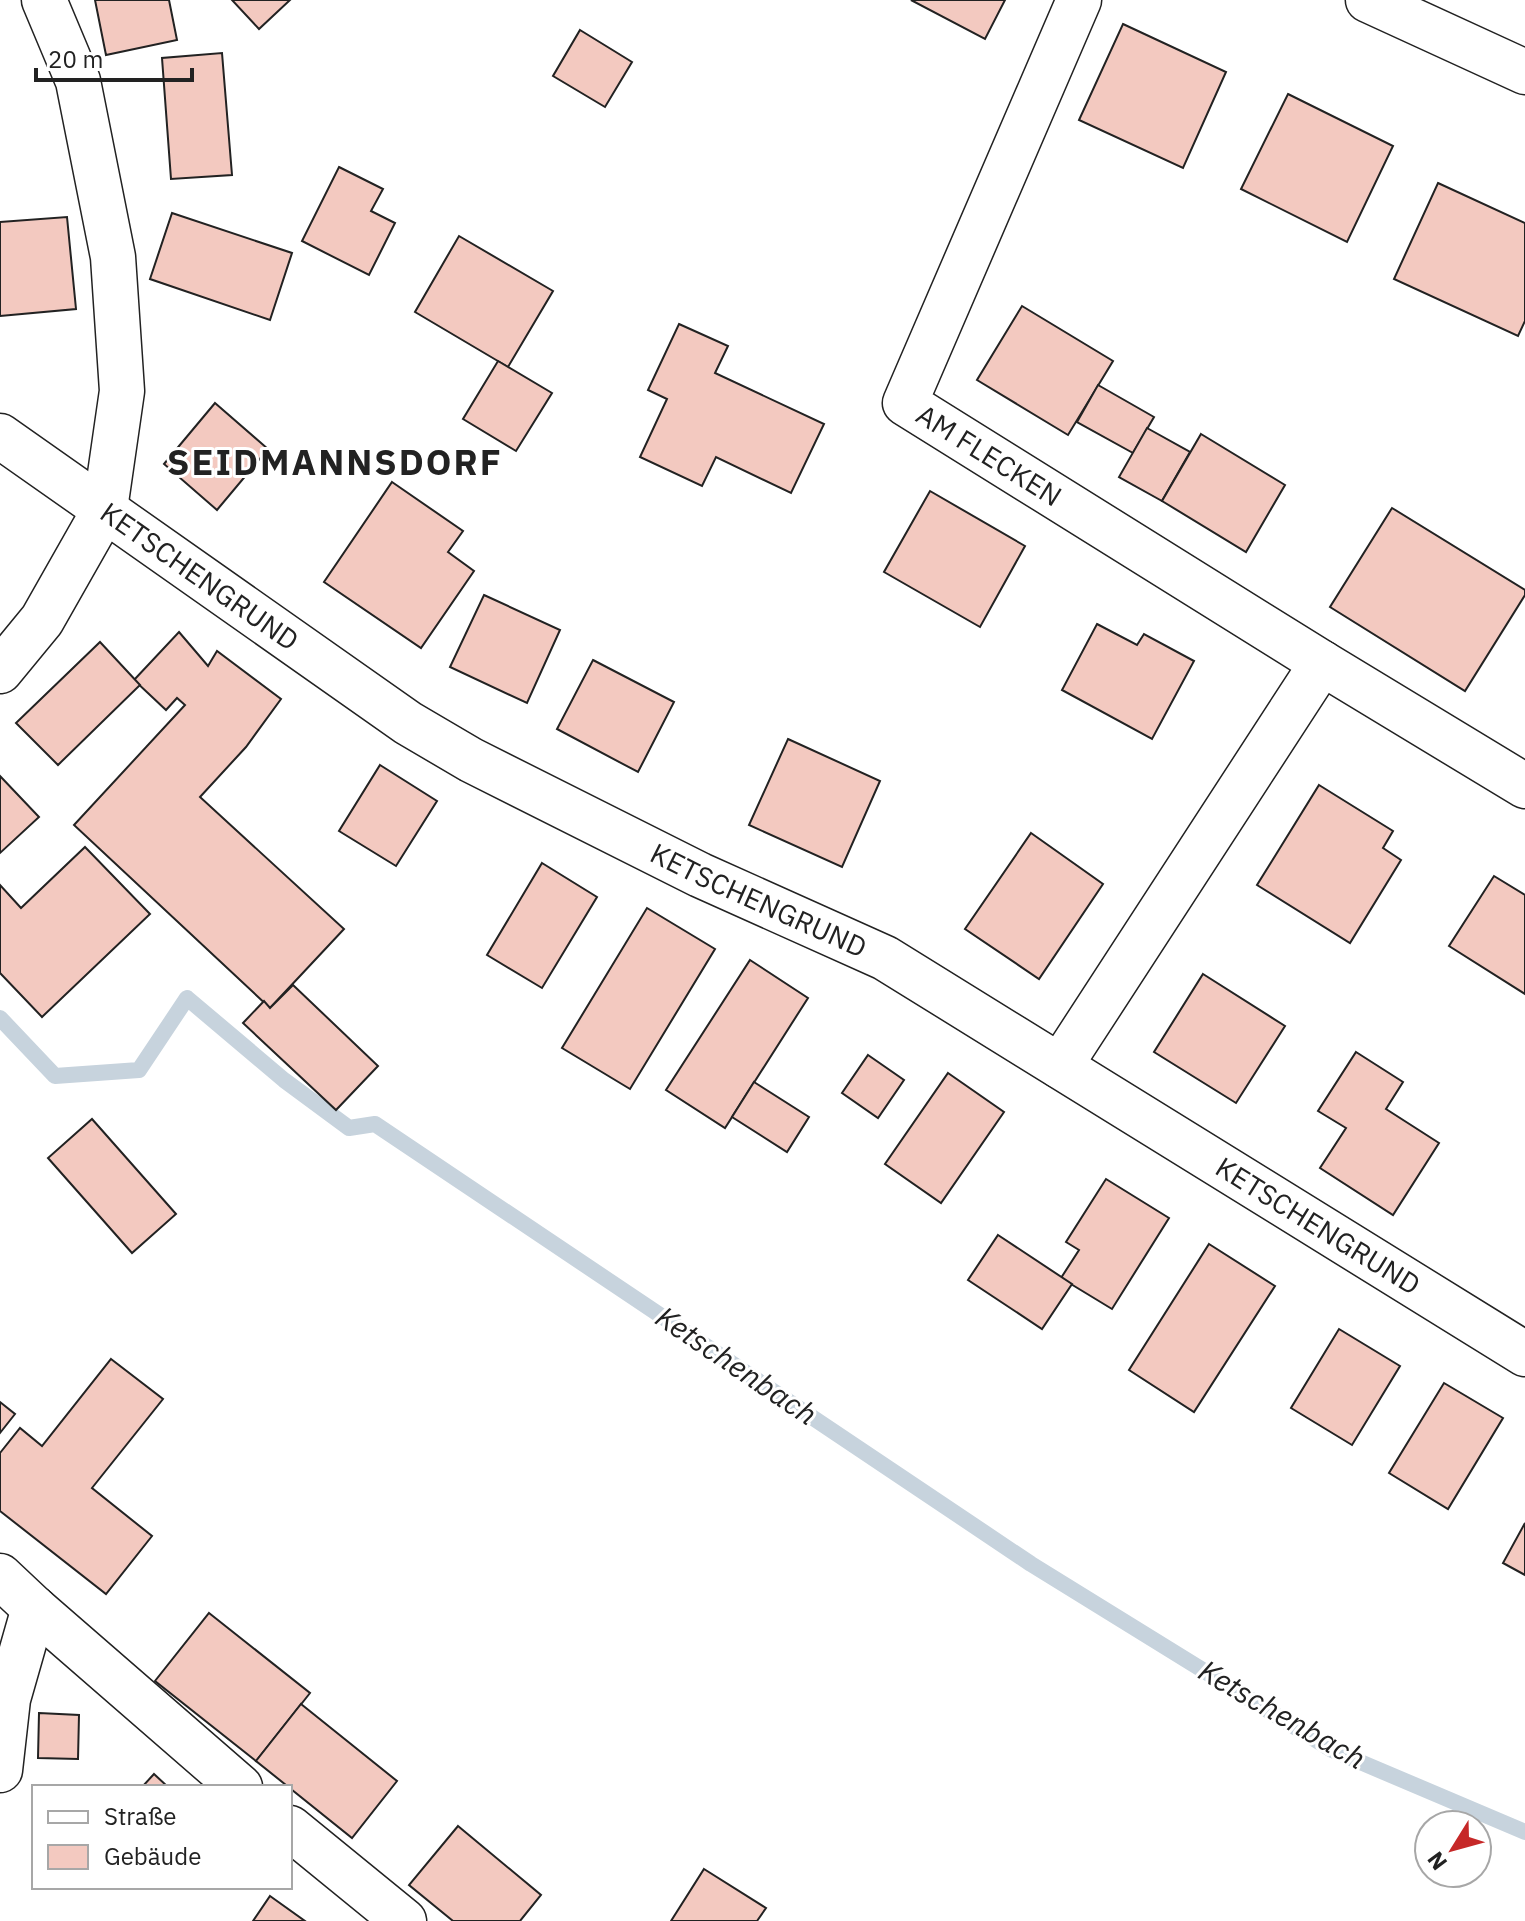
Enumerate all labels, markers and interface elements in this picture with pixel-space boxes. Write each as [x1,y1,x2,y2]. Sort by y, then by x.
scale bar [36,32,192,82]
text: 20 m [48,43,103,75]
street label: AM FLECKEN [910,396,1069,514]
district label: SEIDMANNSDORF [167,438,503,485]
street label: KETSCHENGRUND [93,494,306,658]
street label: KETSCHENGRUND [644,834,873,965]
street label: KETSCHENGRUND [1209,1148,1427,1303]
water label: Ketschenbach [649,1296,825,1433]
water label: Ketschenbach [1192,1650,1373,1777]
legend [32,1785,292,1889]
text: Straße [104,1800,176,1832]
north arrow [1413,1809,1493,1889]
text: Gebäude [104,1840,201,1872]
text: N [1420,1846,1453,1876]

